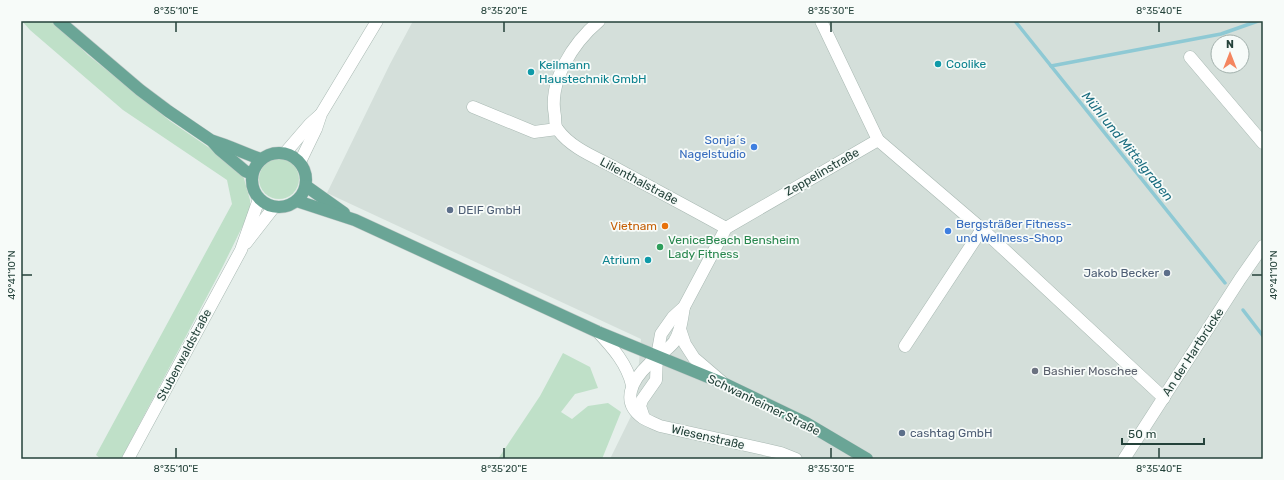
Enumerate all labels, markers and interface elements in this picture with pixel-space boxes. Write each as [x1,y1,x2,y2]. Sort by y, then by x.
text: 8°35'10"E [154,5,198,17]
text: 8°35'20"E [481,5,527,17]
text: 8°35'30"E [808,5,854,17]
text: 8°35'40"E [1136,5,1182,17]
north arrow [1210,34,1250,74]
text: N [1226,38,1234,51]
place label: Coolike [946,57,986,71]
place label: Keilmann Haustechnik GmbH [539,58,647,86]
marker: Coolike [933,59,943,69]
marker: Keilmann Haustechnik GmbH [526,67,536,77]
water label: Mühl und Mittelgraben [1078,89,1176,205]
place label: Sonja´s Nagelstudio [679,133,746,161]
marker: Sonja´s Nagelstudio [749,142,759,152]
street label: Zeppelinstraße [782,145,862,199]
street label: Lilienthalstraße [597,154,681,208]
place label: DEIF GmbH [458,203,521,217]
marker: DEIF GmbH [445,205,455,215]
place label: Bergsträßer Fitness- und Wellness-Shop [956,217,1072,245]
place label: Vietnam [610,219,657,233]
marker: Vietnam [660,221,670,231]
marker: Bergsträßer Fitness- und Wellness-Shop [943,226,953,236]
place label: VeniceBeach Bensheim Lady Fitness [668,233,799,261]
marker: VeniceBeach Bensheim Lady Fitness [655,242,665,252]
text: 49°41'10"N [6,250,18,300]
text: 49°41'10"N [1268,250,1280,300]
place label: Atrium [602,253,640,267]
marker: Atrium [643,255,653,265]
place label: Jakob Becker [1083,266,1159,280]
marker: Jakob Becker [1162,268,1172,278]
street label: An der Hartbrücke [1159,305,1227,399]
street label: Stubenwaldstraße [154,306,214,403]
place label: Bashier Moschee [1043,364,1138,378]
marker: Bashier Moschee [1030,366,1040,376]
street label: Schwanheimer Straße [706,372,823,438]
scale bar [1122,420,1204,446]
street label: Wiesenstraße [670,422,746,452]
place label: cashtag GmbH [910,426,993,440]
text: 50 m [1128,427,1156,441]
marker: cashtag GmbH [897,428,907,438]
text: 8°35'10"E [154,463,198,475]
text: 8°35'20"E [481,463,527,475]
text: 8°35'30"E [808,463,854,475]
text: 8°35'40"E [1136,463,1182,475]

